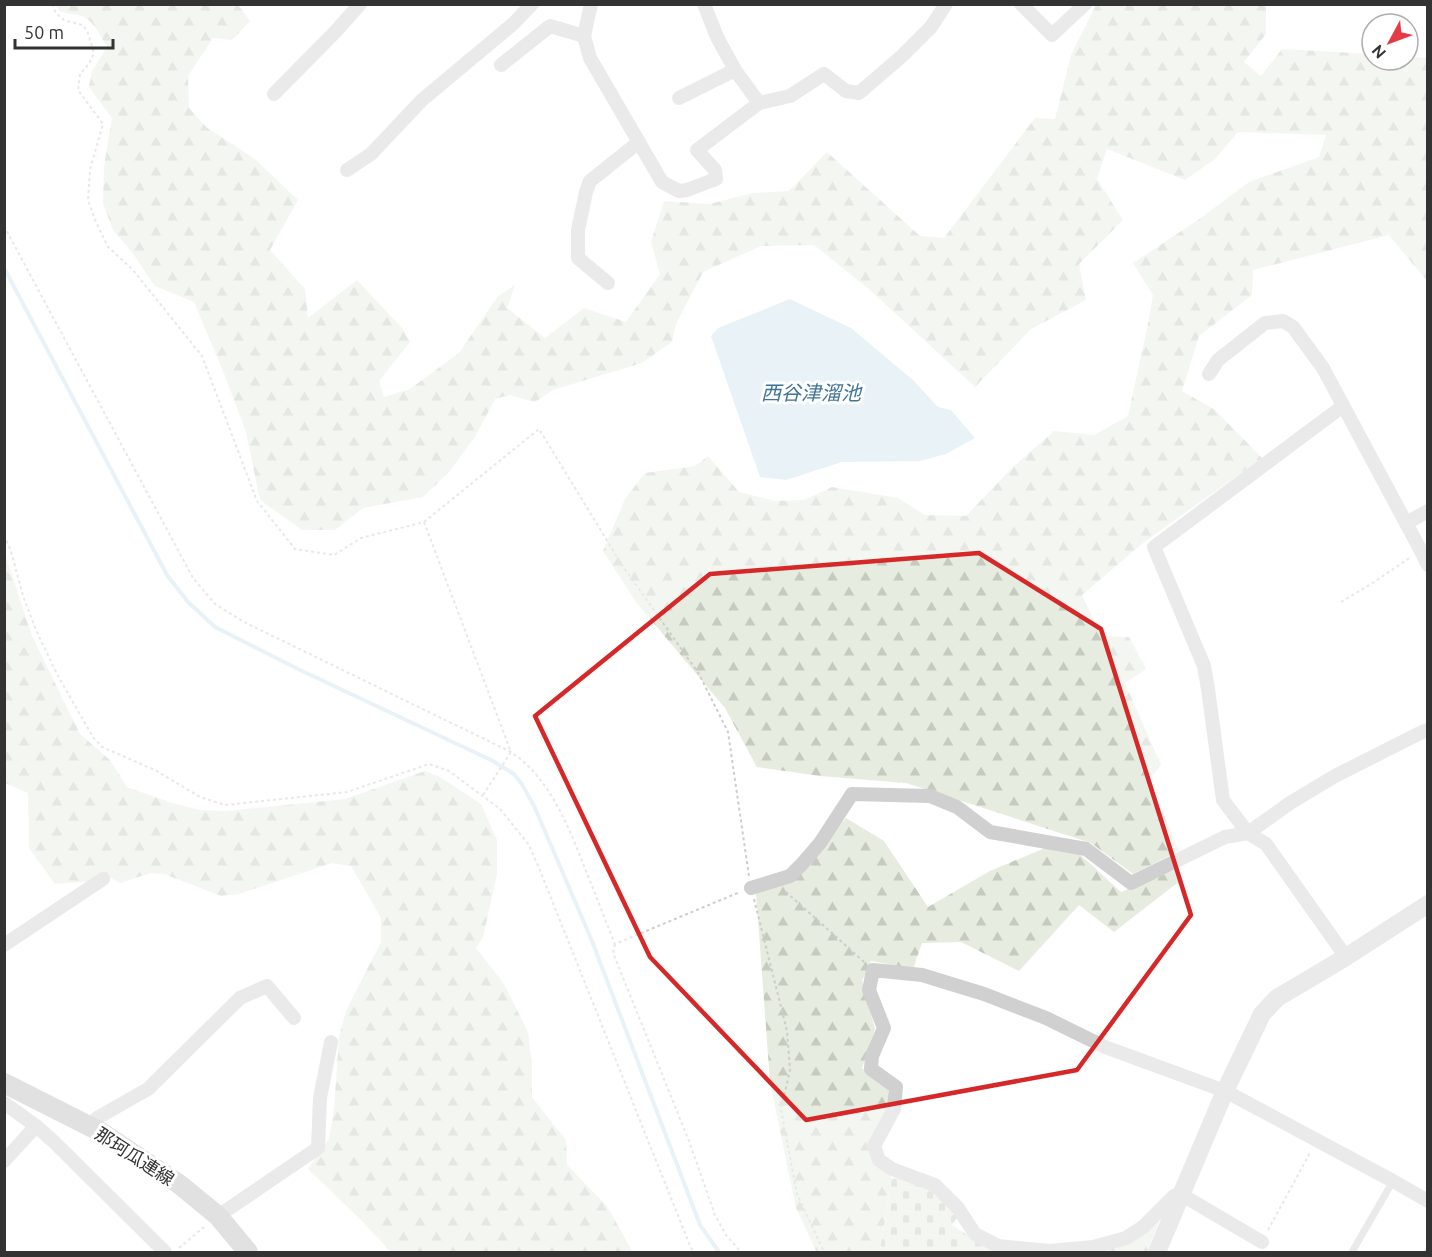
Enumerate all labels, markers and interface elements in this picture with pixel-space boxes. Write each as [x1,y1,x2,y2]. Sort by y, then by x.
scale bar [15,12,112,50]
north arrow [1360,12,1420,72]
text: 50 m [24,22,64,42]
text: N [1368,41,1389,62]
water label: 西谷津溜池 [761,381,863,404]
street label: 那珂瓜連線 [92,1123,178,1189]

